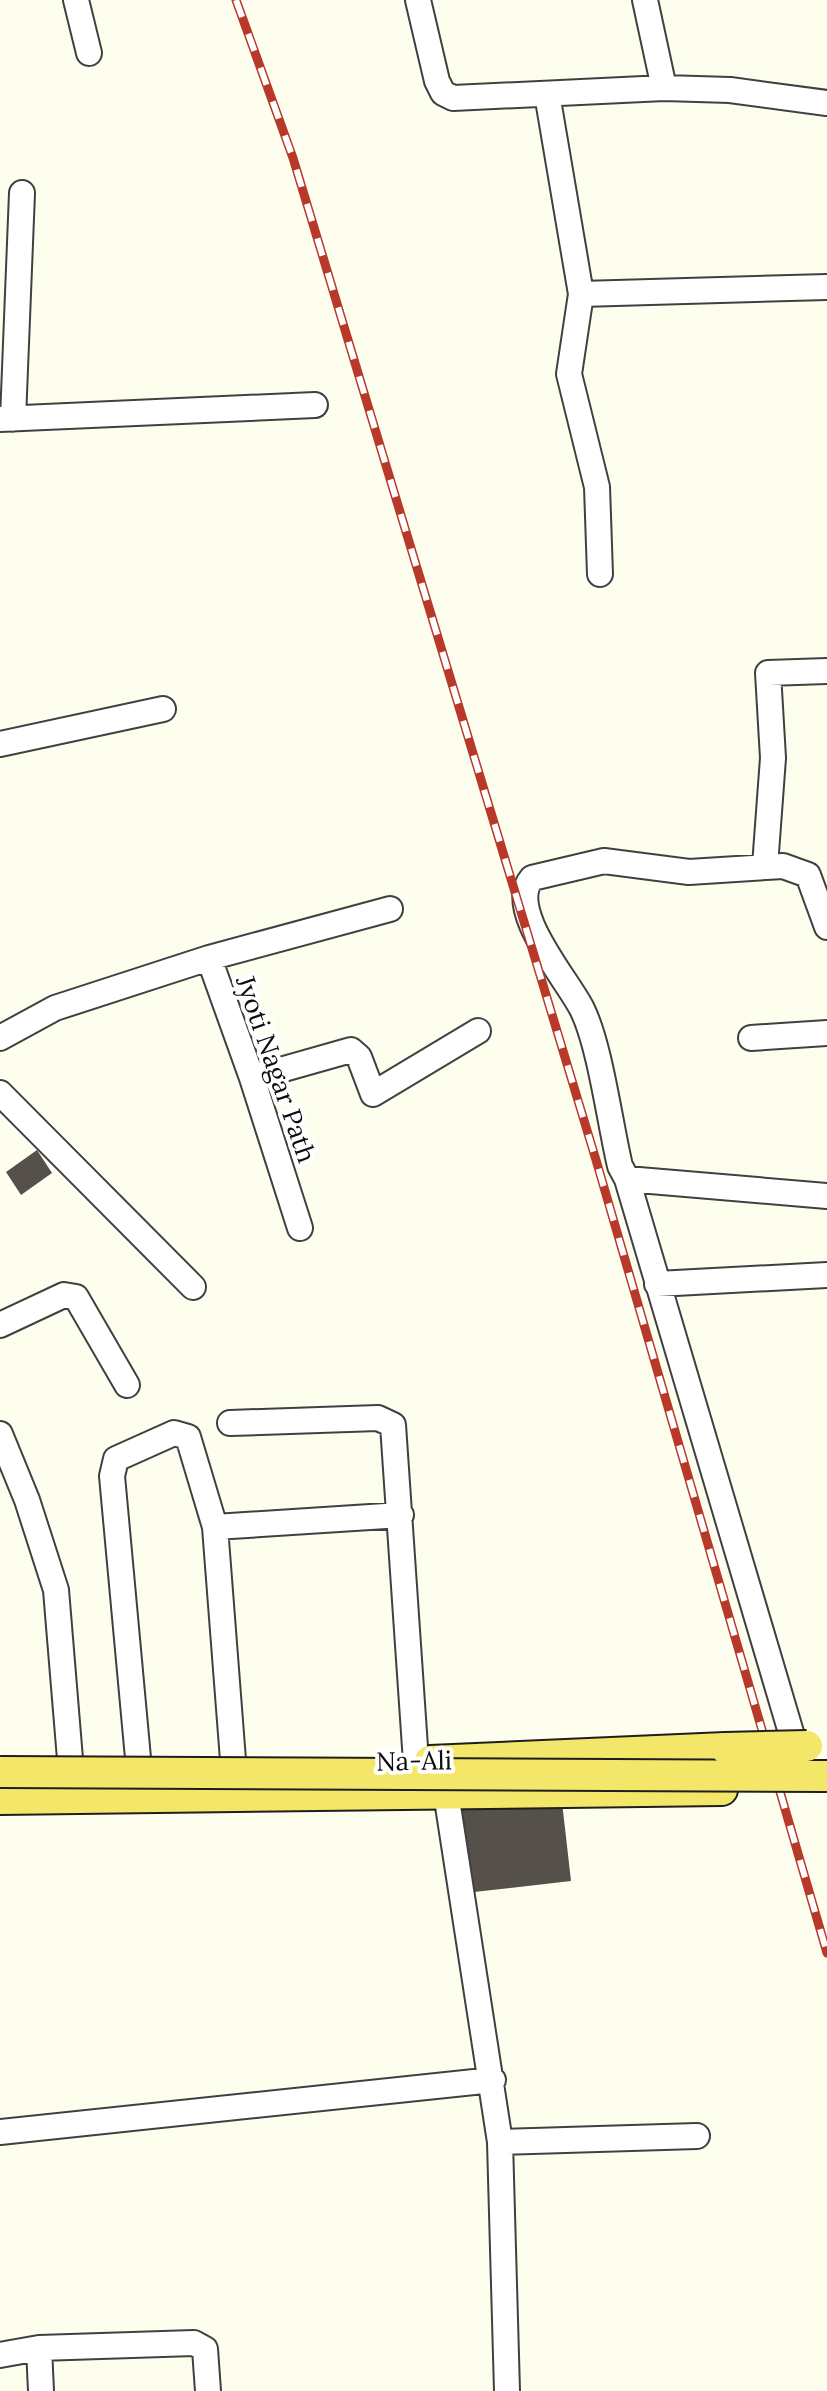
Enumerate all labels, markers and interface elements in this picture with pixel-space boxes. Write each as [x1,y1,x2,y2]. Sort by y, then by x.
street label: Jyoti Nagar Path [229,970,324,1167]
street label: Na-Ali [376,1743,452,1778]

